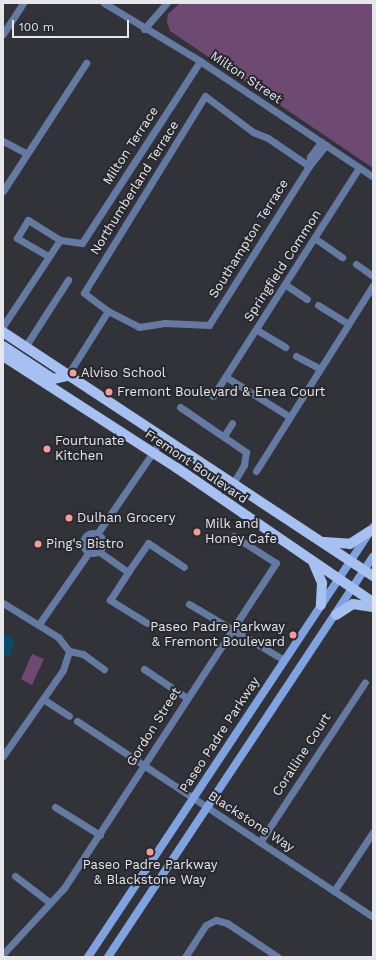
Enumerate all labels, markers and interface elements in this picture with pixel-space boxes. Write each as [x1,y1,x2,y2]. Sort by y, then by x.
scale bar [14,12,131,38]
text: 100 m [19,20,54,34]
street label: Milton Street [207,48,285,108]
street label: Milton Terrace [100,104,162,188]
street label: Northumberland Terrace [87,118,183,258]
street label: Southampton Terrace [206,177,292,301]
street label: Springfield Common [241,207,325,325]
place label: Alviso School [81,365,166,381]
marker: Alviso School [68,368,78,378]
place label: Fremont Boulevard & Enea Court [117,384,326,400]
marker: Fremont Boulevard & Enea Court [104,387,114,397]
street label: Fremont Boulevard [142,427,250,507]
place label: Fourtunate Kitchen [55,434,125,465]
marker: Fourtunate Kitchen [42,444,52,454]
place label: Dulhan Grocery [77,510,175,526]
marker: Dulhan Grocery [64,513,74,523]
place label: Milk and Honey Cafe [205,517,277,548]
marker: Milk and Honey Cafe [192,527,202,537]
place label: Ping's Bistro [46,536,124,552]
marker: Ping's Bistro [33,539,43,549]
place label: Paseo Padre Parkway & Fremont Boulevard [150,620,285,651]
marker: Paseo Padre Parkway & Fremont Boulevard [288,630,298,640]
street label: Paseo Padre Parkway [177,674,263,796]
street label: Gordon Street [124,685,184,769]
street label: Coralline Court [269,711,335,799]
street label: Blackstone Way [205,788,297,856]
marker: Paseo Padre Parkway & Blackstone Way [145,847,155,857]
place label: Paseo Padre Parkway & Blackstone Way [83,858,217,889]

